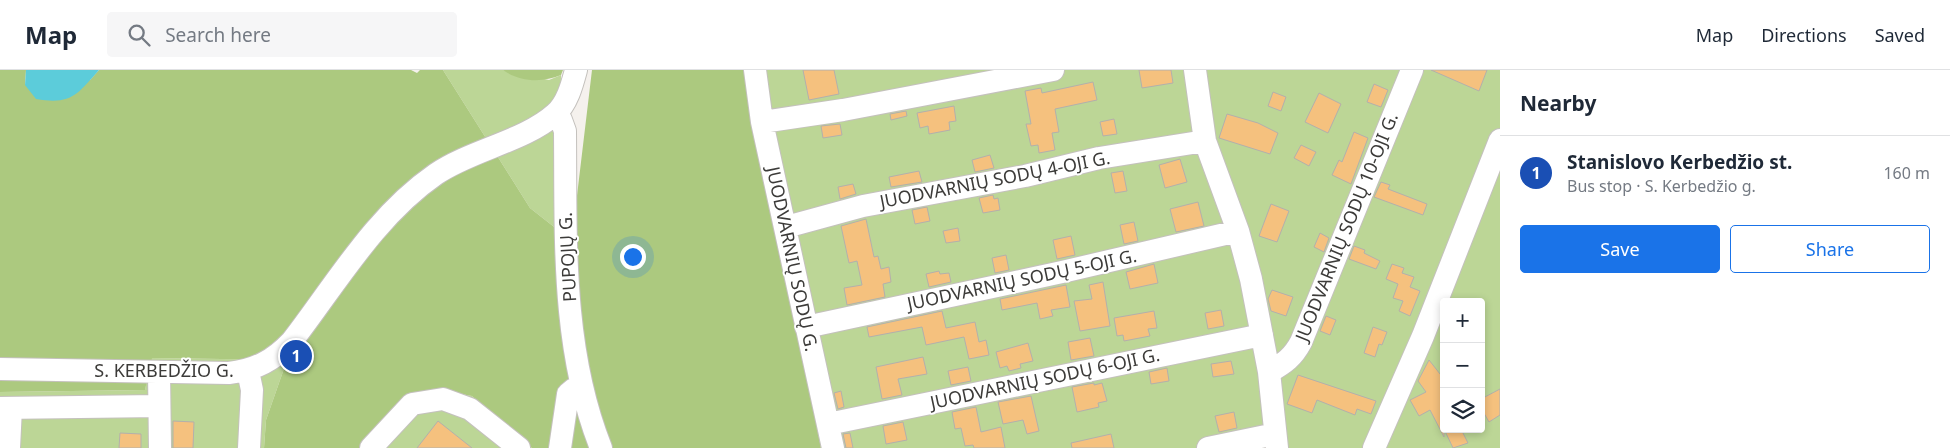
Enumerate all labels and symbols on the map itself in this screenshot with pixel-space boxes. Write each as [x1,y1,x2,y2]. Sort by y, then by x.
street label: JUODVARNIŲ SODŲ 10-OJI G. [1288,109,1403,346]
street label: JUODVARNIŲ SODŲ 4-OJI G. [876,145,1112,214]
street label: JUODVARNIŲ SODŲ G. [761,162,824,353]
street label: PUPOJŲ G. [553,212,581,302]
street label: JUODVARNIŲ SODŲ 5-OJI G. [903,243,1139,316]
your location [620,244,646,270]
pin: 1 [280,337,312,375]
street label: JUODVARNIŲ SODŲ 6-OJI G. [926,342,1162,415]
street label: S. KERBEDŽIO G. [94,358,234,382]

